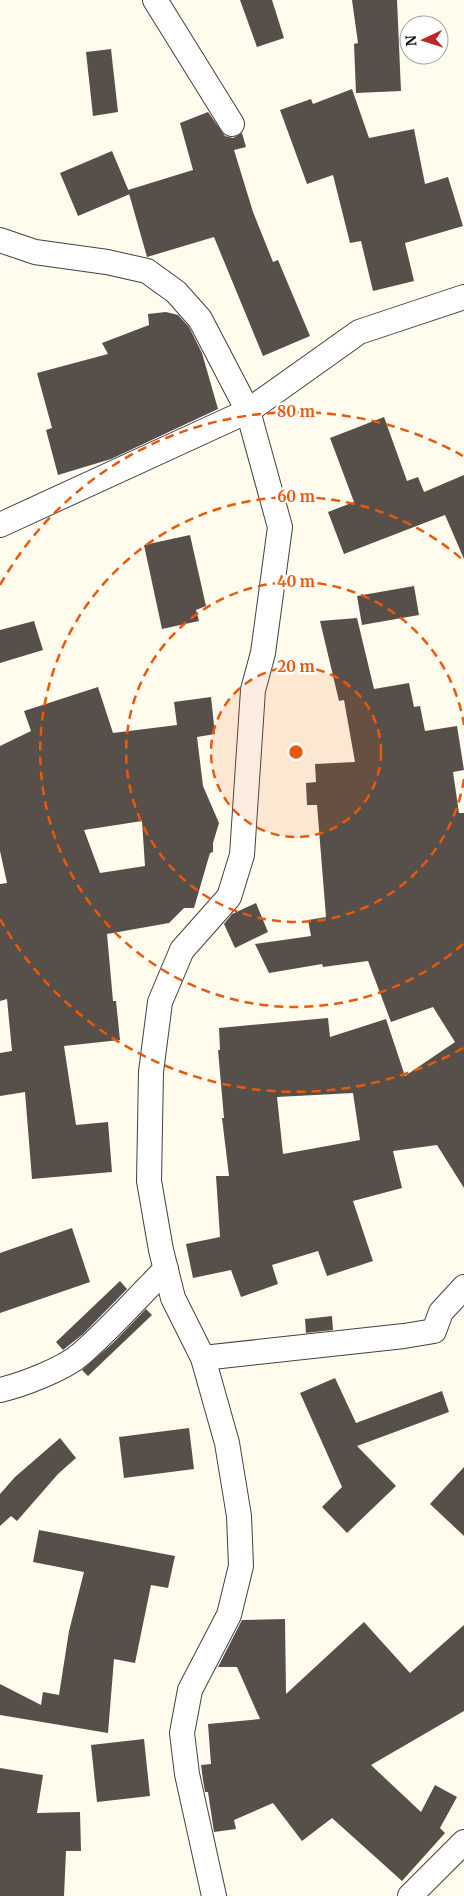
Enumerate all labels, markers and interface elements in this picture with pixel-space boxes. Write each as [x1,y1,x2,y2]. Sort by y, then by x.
north arrow [399,15,449,65]
text: N [402,35,420,47]
text: 80 m [277,402,315,421]
text: 60 m [277,487,315,506]
text: 40 m [277,572,315,591]
text: 20 m [277,657,315,676]
centre of rings [287,743,305,761]

